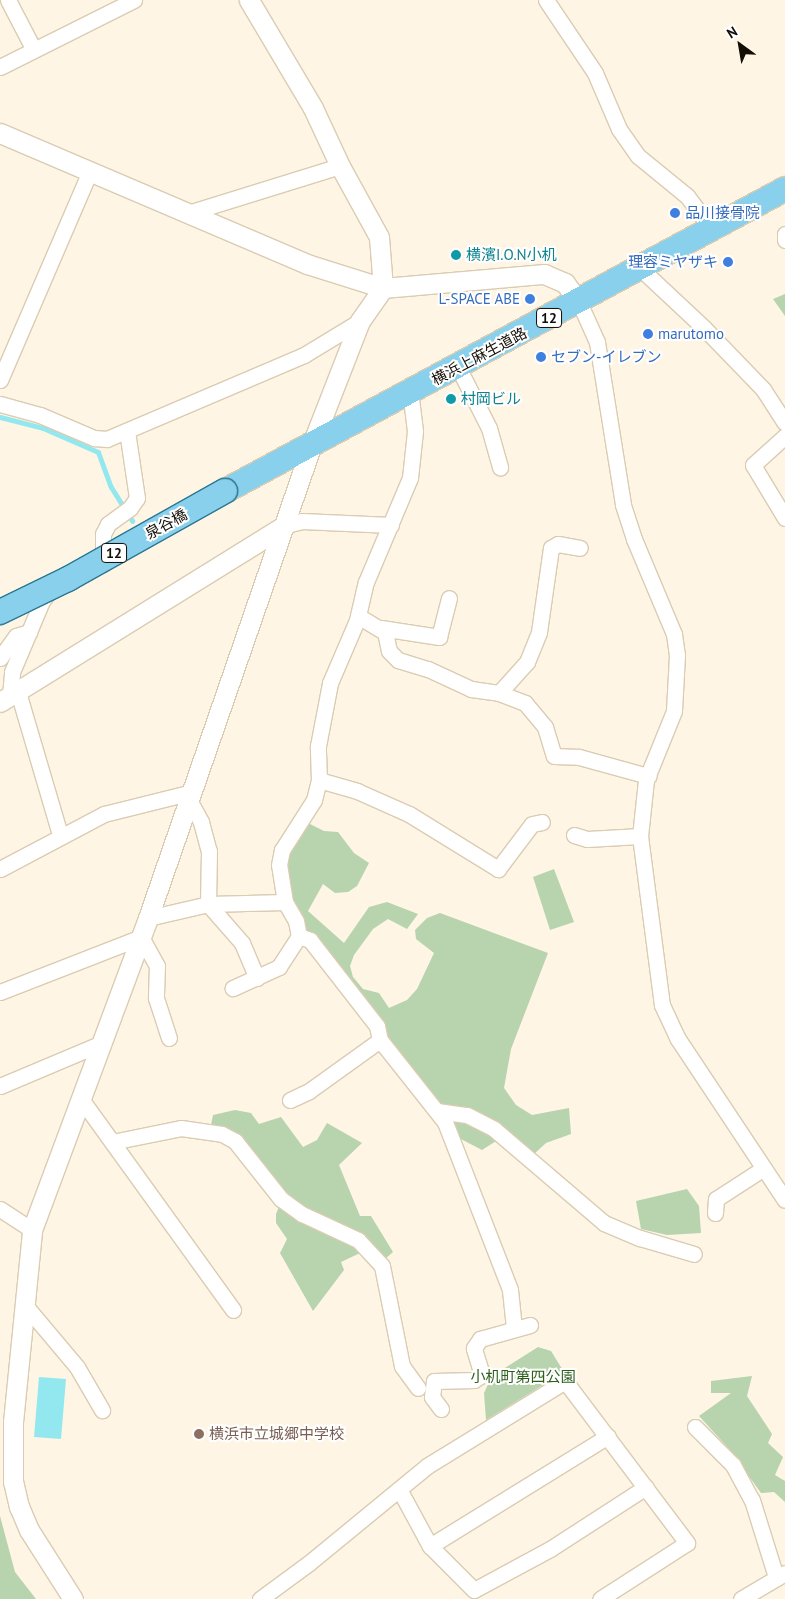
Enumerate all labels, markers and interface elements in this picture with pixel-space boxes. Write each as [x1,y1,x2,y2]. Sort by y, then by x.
north arrow [715,20,765,70]
text: N [723,22,741,42]
place label: 品川接骨院 [685,204,760,222]
marker: 品川接骨院 [669,207,681,219]
place label: 横濱I.O.N小机 [466,246,557,264]
marker: 横濱I.O.N小机 [450,249,462,261]
place label: 理容ミヤザキ [628,253,718,271]
marker: 理容ミヤザキ [722,256,734,268]
place label: L-SPACE ABE [438,290,520,308]
marker: L-SPACE ABE [524,293,536,305]
road number: 12 [535,306,563,330]
street label: 横浜上麻生道路 [428,323,530,389]
place label: marutomo [658,325,724,343]
marker: marutomo [642,328,654,340]
place label: セブン-イレブン [551,348,661,366]
marker: セブン-イレブン [535,351,547,363]
place label: 村岡ビル [461,390,521,408]
marker: 村岡ビル [445,393,457,405]
street label: 泉谷橋 [142,505,190,543]
road number: 12 [100,542,128,564]
park label: 小机町第四公園 [471,1368,575,1386]
place label: 横浜市立城郷中学校 [209,1425,344,1443]
marker: 横浜市立城郷中学校 [193,1428,205,1440]

